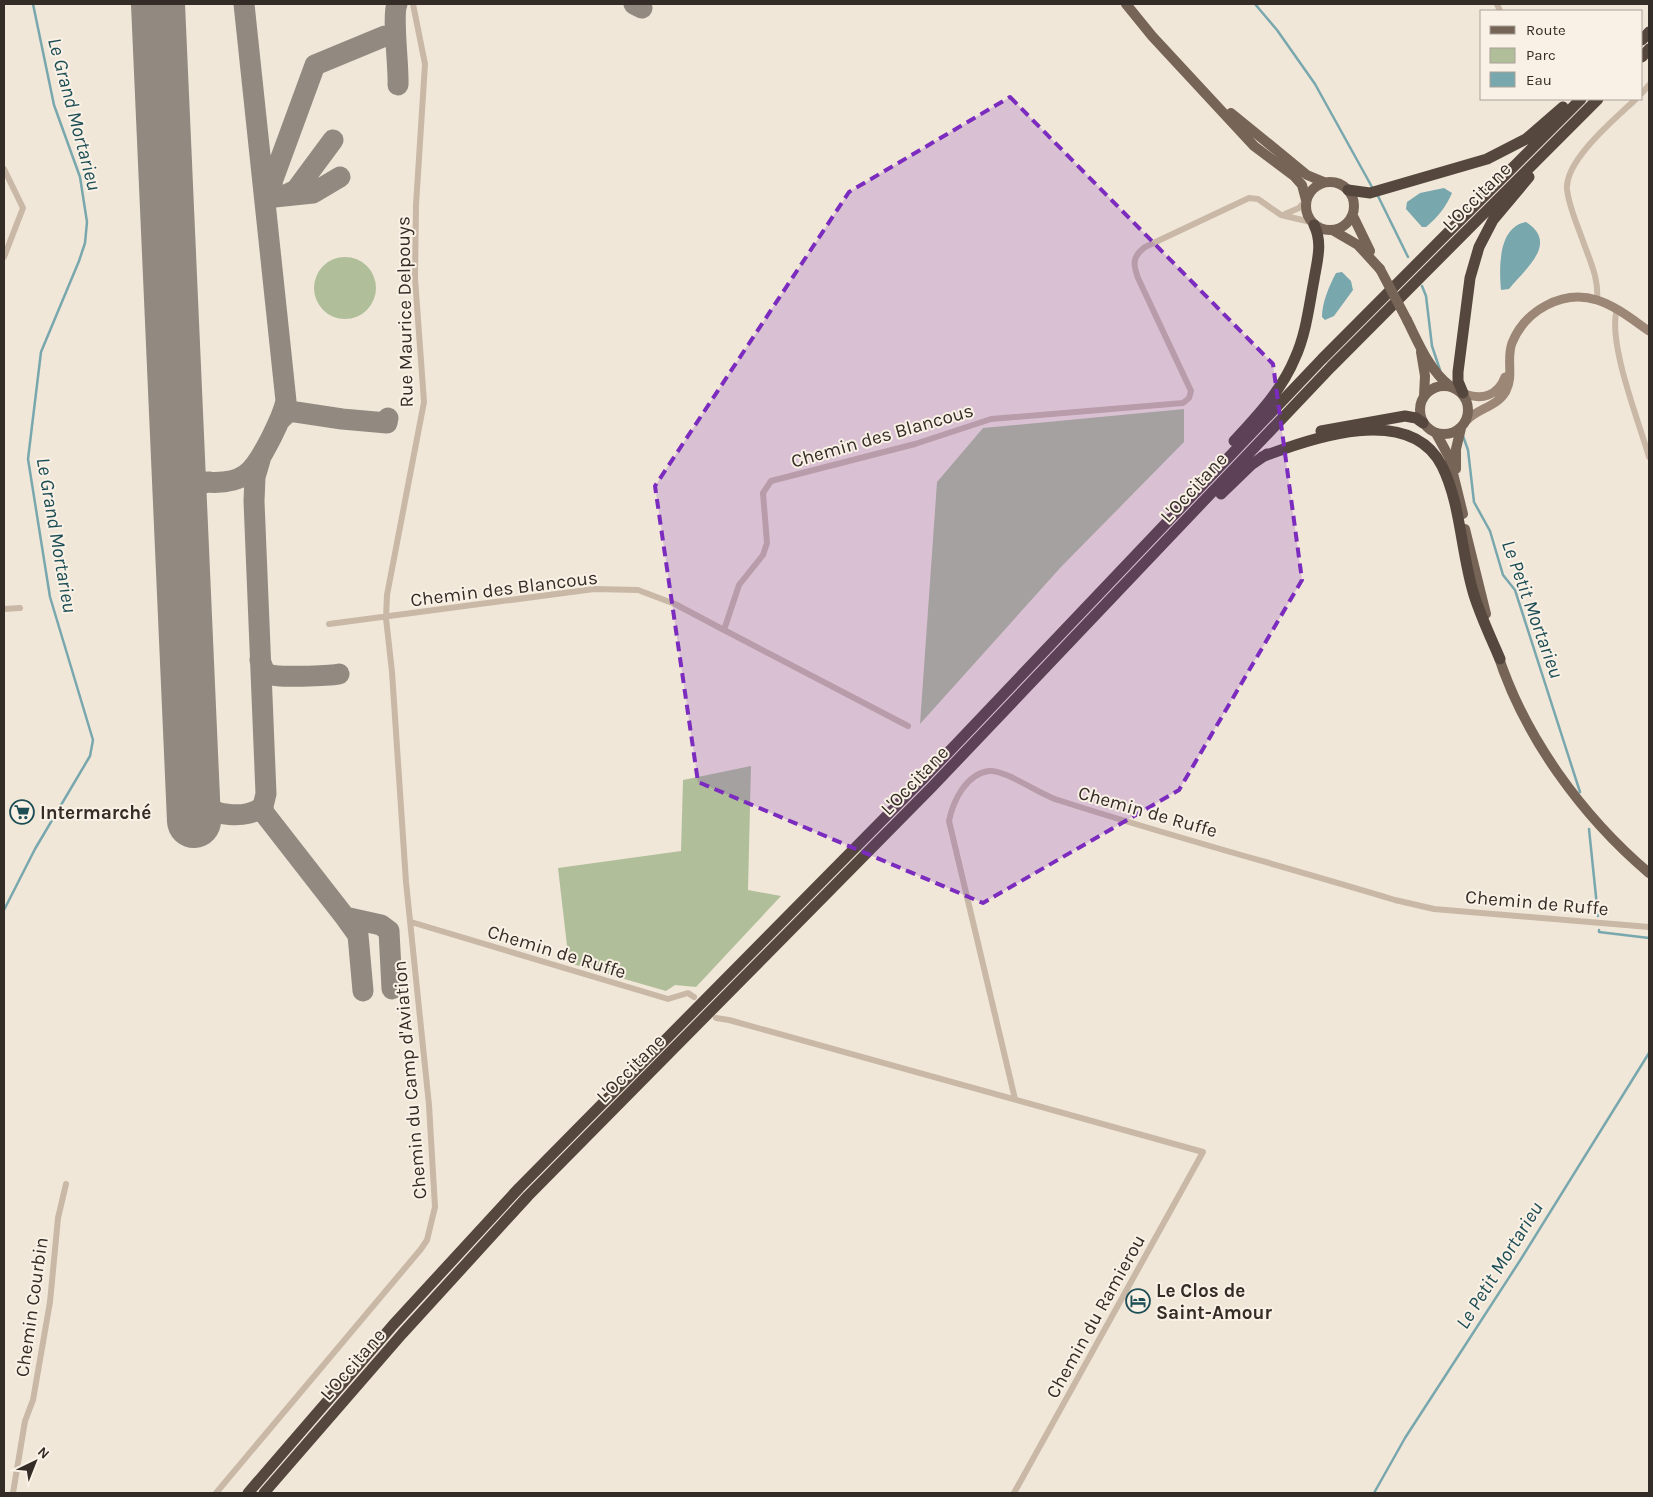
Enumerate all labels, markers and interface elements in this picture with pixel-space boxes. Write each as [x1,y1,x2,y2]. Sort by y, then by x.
legend [1480,10,1643,100]
text: Route [1526,21,1566,39]
water label: Le Grand Mortarieu [43,35,106,193]
text: Parc [1526,46,1556,64]
text: Eau [1526,71,1552,89]
street label: L'Occitane [1438,158,1516,236]
street label: Rue Maurice Delpouys [392,216,418,408]
street label: Chemin des Blancous [789,399,976,473]
street label: L'Occitane [1156,448,1232,527]
water label: Le Grand Mortarieu [32,456,82,615]
water label: Le Petit Mortarieu [1497,537,1568,681]
street label: Chemin des Blancous [409,567,599,611]
street label: L'Occitane [876,741,953,820]
street label: Chemin de Ruffe [1076,782,1220,842]
supermarket icon: Intermarché [9,799,35,825]
place label: Intermarché [40,802,151,824]
street label: Chemin de Ruffe [1464,886,1609,920]
street label: Chemin de Ruffe [485,920,629,983]
street label: Chemin du Camp d'Aviation [389,960,431,1200]
street label: L'Occitane [592,1030,670,1108]
water label: Le Petit Mortarieu [1451,1197,1548,1333]
street label: Chemin du Ramierou [1042,1231,1150,1402]
street label: Chemin Courbin [11,1236,53,1379]
place label: Le Clos de Saint-Amour [1156,1280,1272,1324]
hotel icon: Le Clos de Saint-Amour [1125,1288,1151,1314]
street label: L'Occitane [316,1324,390,1405]
north arrow [10,1437,60,1487]
text: N [34,1443,53,1463]

